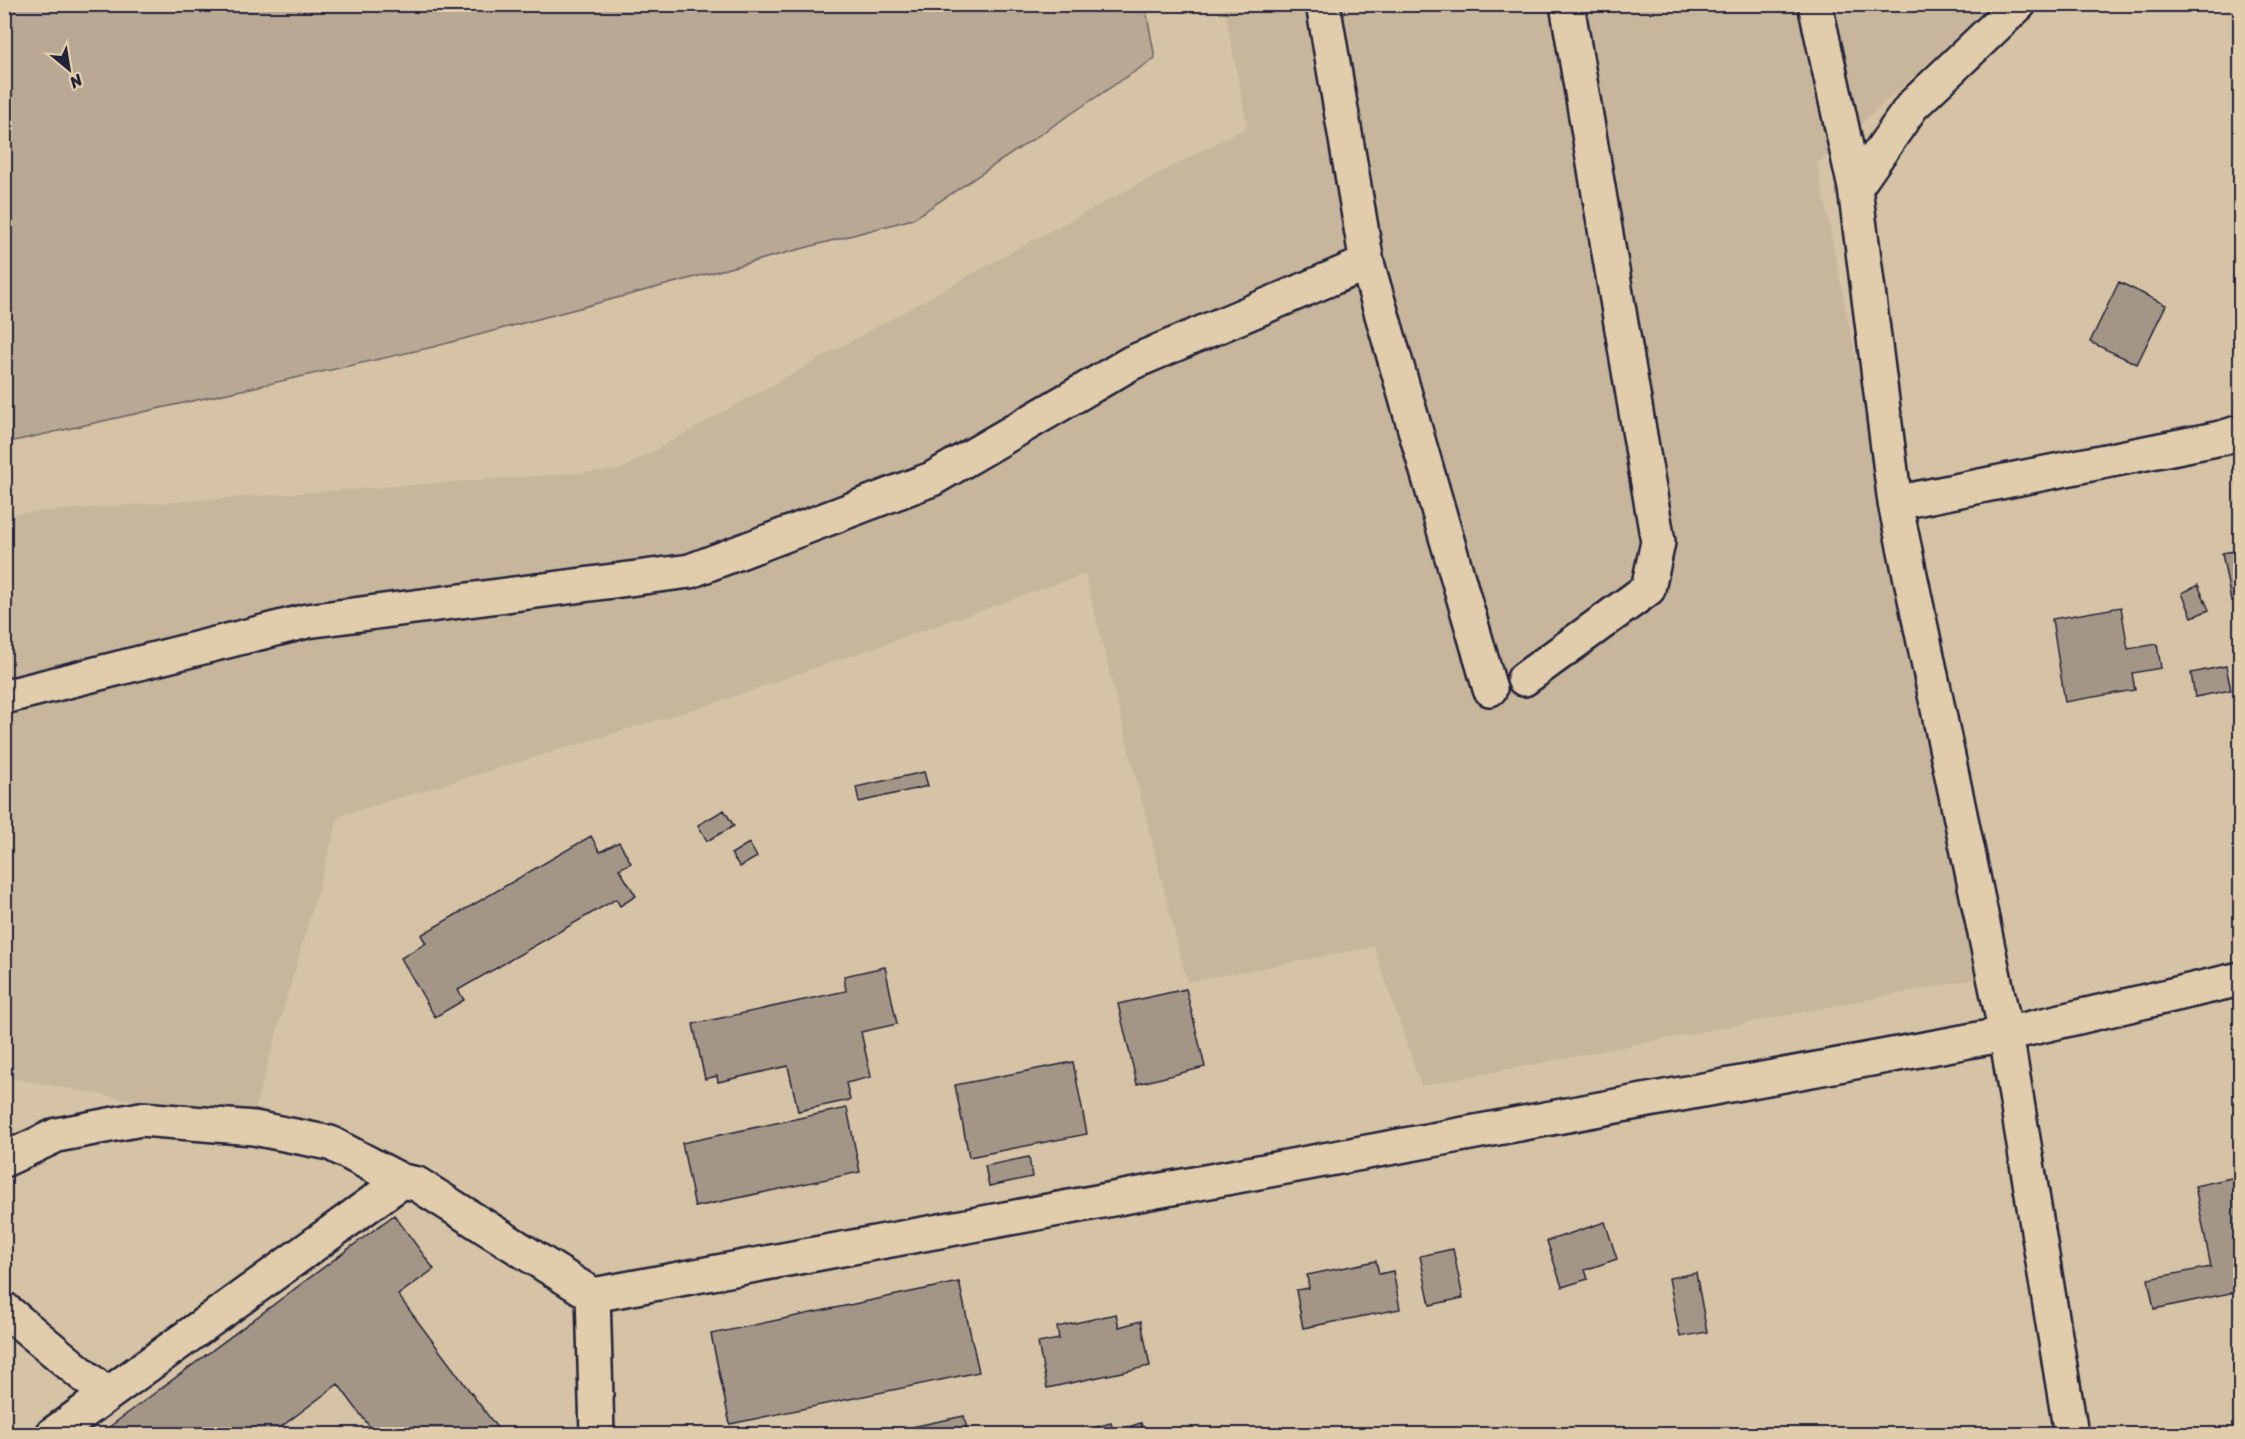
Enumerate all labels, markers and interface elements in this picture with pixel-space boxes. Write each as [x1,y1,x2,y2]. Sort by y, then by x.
north arrow [39,39,99,99]
text: N [63,66,89,97]

